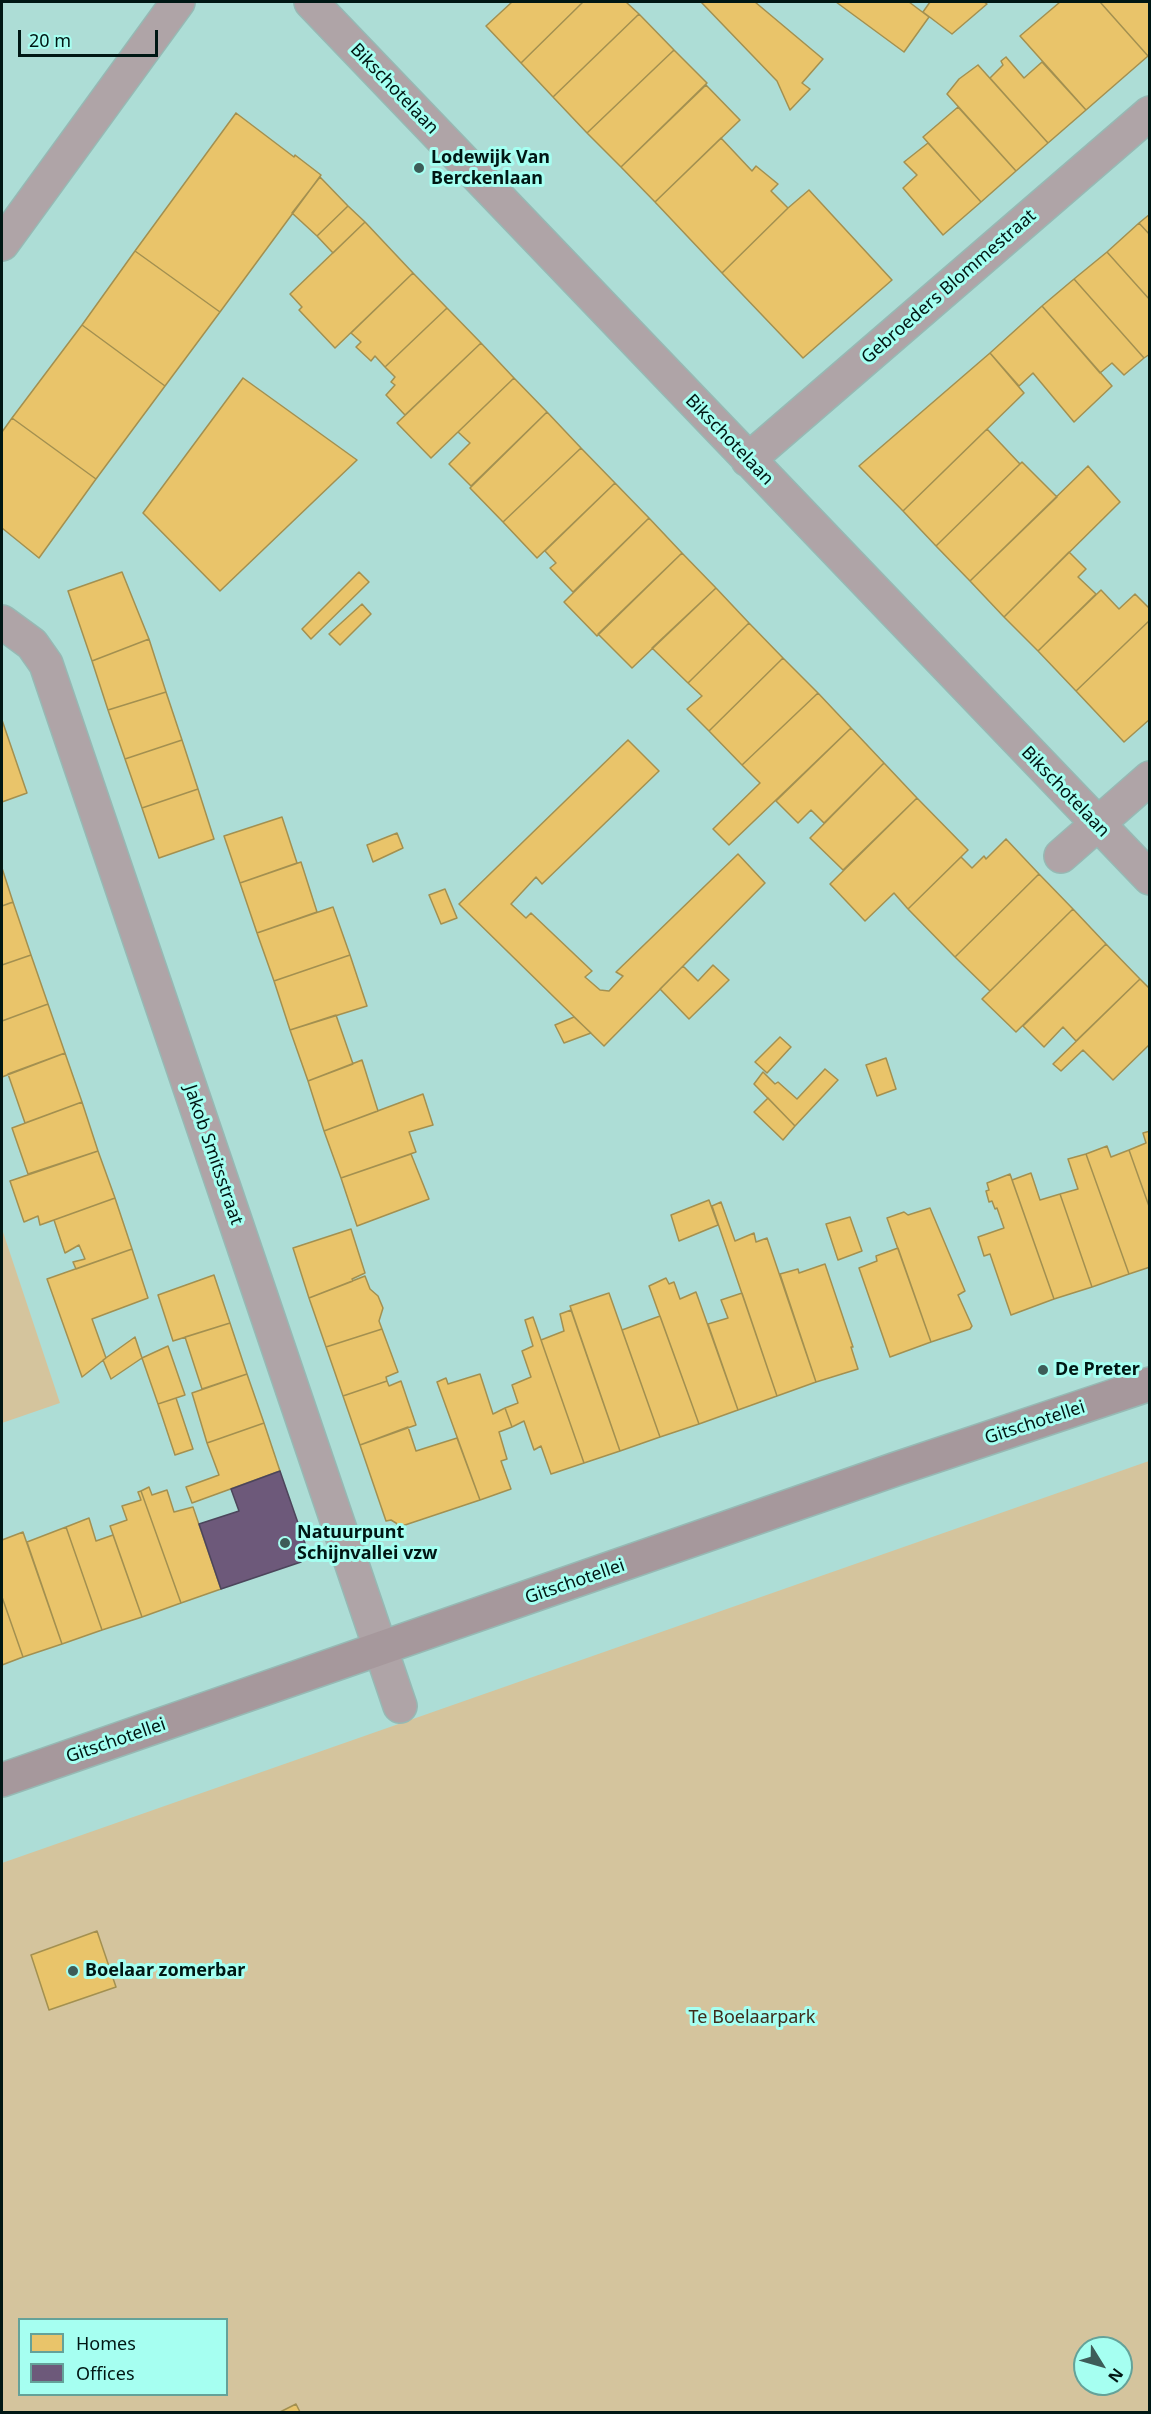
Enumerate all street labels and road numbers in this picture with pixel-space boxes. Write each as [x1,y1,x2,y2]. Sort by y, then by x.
street label: Bikschotelaan [345,39,443,139]
street label: Gebroeders Blommestraat [857,205,1041,369]
street label: Bikschotelaan [680,390,778,490]
street label: Bikschotelaan [1016,742,1114,842]
street label: Jakob Smitsstraat [179,1082,247,1228]
street label: Gitschotellei [982,1397,1088,1449]
street label: Gitschotellei [522,1555,628,1609]
street label: Gitschotellei [63,1714,169,1768]

